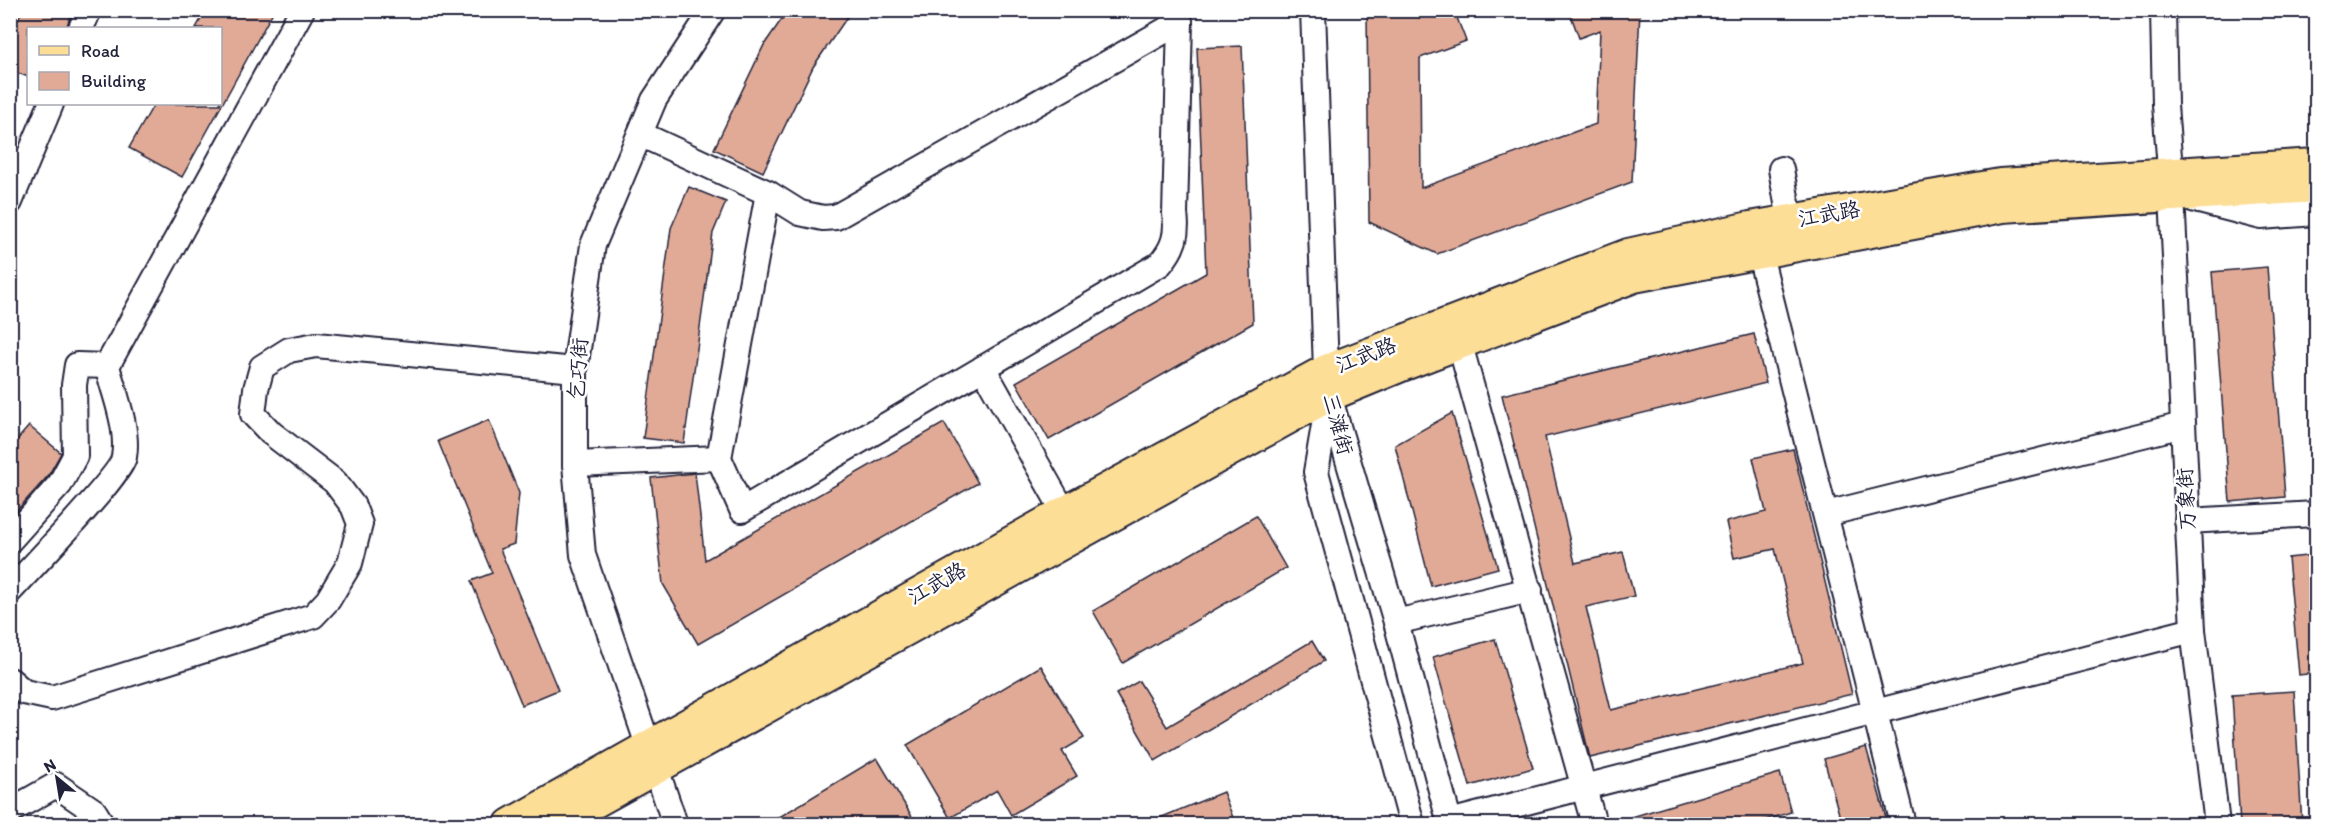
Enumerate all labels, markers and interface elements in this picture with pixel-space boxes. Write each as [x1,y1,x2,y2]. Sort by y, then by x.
legend [27,27,222,105]
text: Road [81,40,120,62]
text: Building [81,70,147,92]
street label: 江武路 [1796,196,1862,231]
street label: 江武路 [1332,332,1400,377]
street label: 乞巧街 [563,337,592,401]
street label: 三滩街 [1318,390,1359,458]
street label: 万象街 [2171,467,2200,531]
street label: 江武路 [903,556,970,609]
north arrow [27,748,87,808]
text: N [40,755,59,776]

